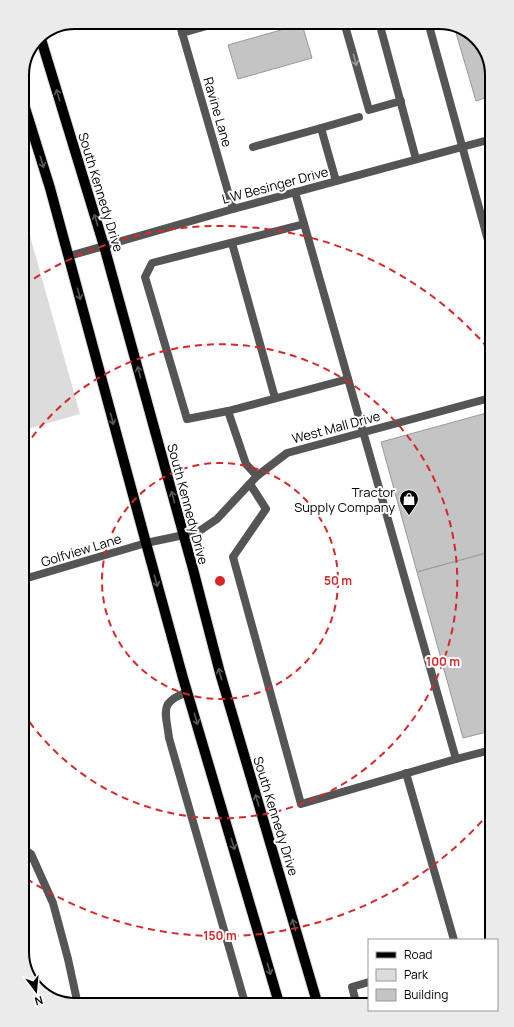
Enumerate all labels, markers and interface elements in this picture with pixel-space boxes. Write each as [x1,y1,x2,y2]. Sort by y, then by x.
one-way arrow [351,53,359,66]
street label: Ravine Lane [199,75,237,149]
one-way arrow [54,89,61,102]
street label: South Kennedy Drive [74,130,128,254]
one-way arrow [39,155,46,168]
street label: L W Besinger Drive [220,162,331,208]
one-way arrow [92,213,99,226]
one-way arrow [75,287,83,300]
one-way arrow [134,366,142,379]
street label: West Mall Drive [290,406,383,447]
one-way arrow [109,413,117,426]
street label: South Kennedy Drive [163,442,213,567]
place label: Tractor Supply Company [294,483,395,516]
shop icon: Tractor Supply Company [398,488,420,516]
one-way arrow [169,491,176,504]
street label: Golfview Lane [39,529,124,571]
text: 50 m [324,572,352,589]
one-way arrow [153,574,160,587]
centre of rings [213,574,227,588]
text: 100 m [426,653,460,670]
one-way arrow [216,668,223,681]
one-way arrow [193,713,200,726]
street label: South Kennedy Drive [249,754,303,878]
one-way arrow [253,794,260,807]
one-way arrow [230,837,237,850]
one-way arrow [290,918,297,931]
text: 150 m [203,927,237,944]
legend [368,939,498,1011]
text: Road [404,946,432,963]
one-way arrow [266,962,273,975]
text: Park [404,966,429,983]
north arrow [16,971,56,1011]
text: Building [404,986,448,1003]
text: N [33,993,45,1009]

